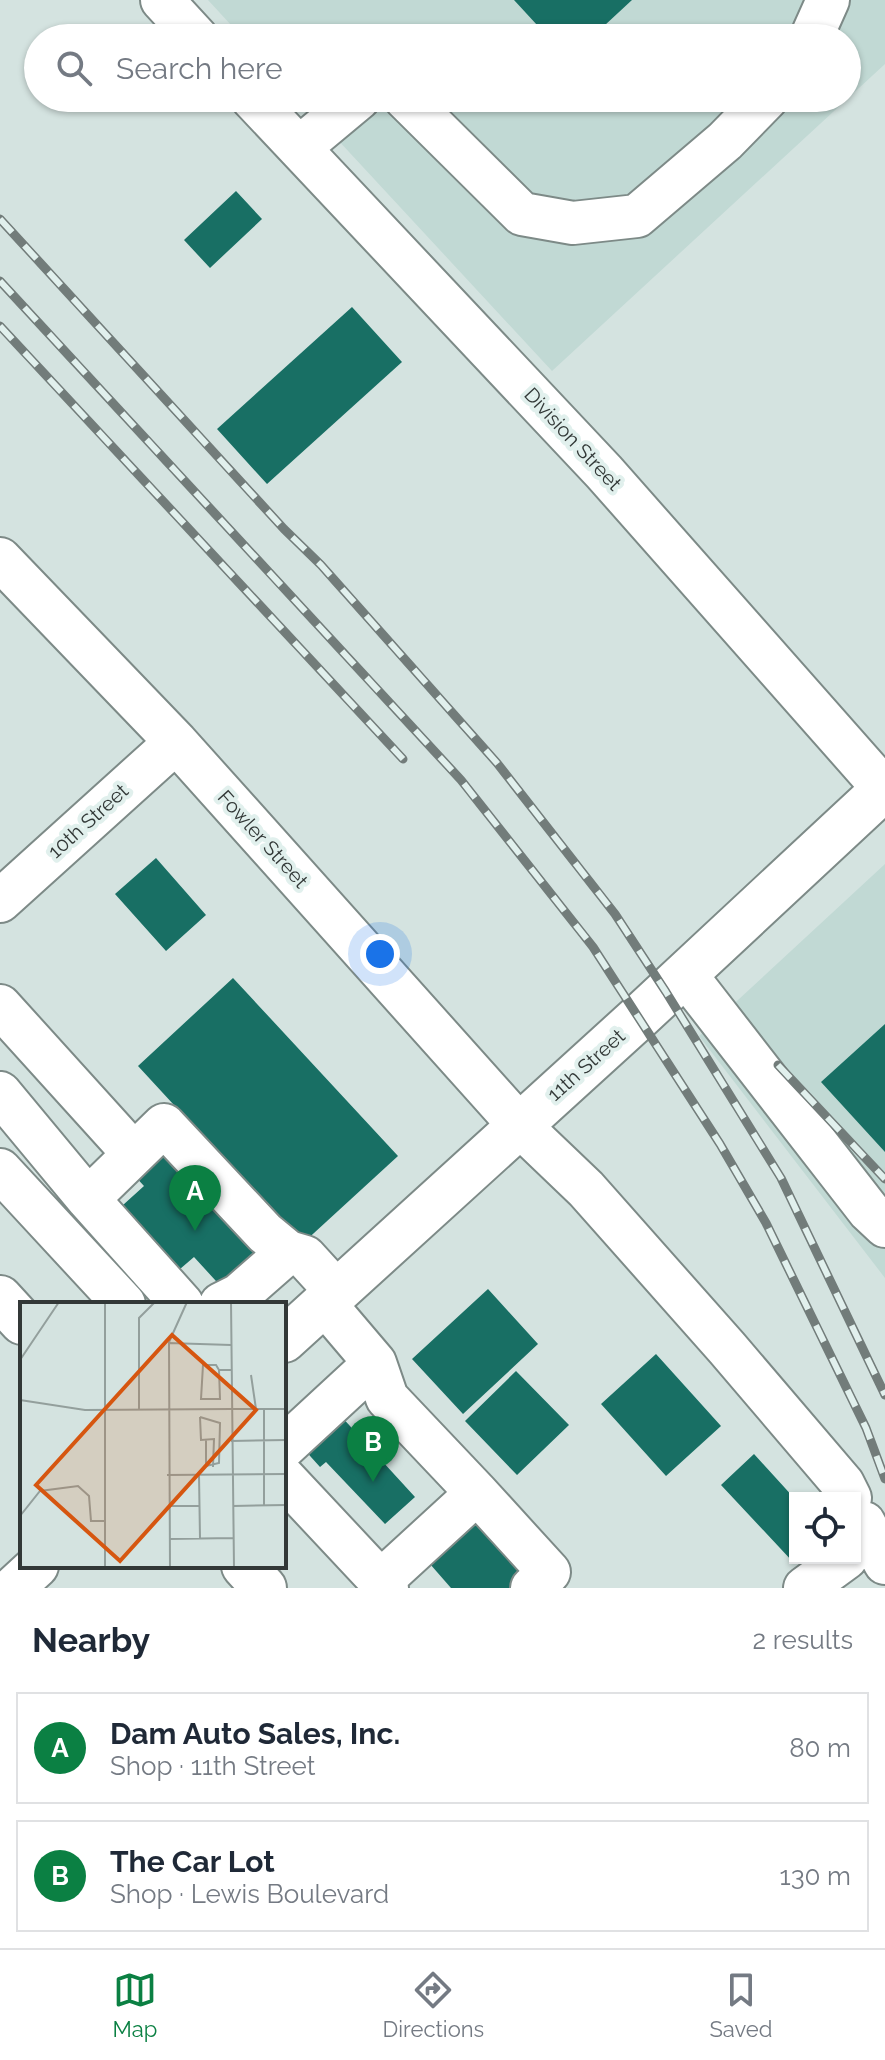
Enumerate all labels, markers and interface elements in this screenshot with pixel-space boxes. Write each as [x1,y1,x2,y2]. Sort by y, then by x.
search box [24,24,861,112]
icon: search [52,46,96,90]
text: Search here [116,51,283,86]
street label: Division Street [519,383,627,496]
street label: 10th Street [43,779,133,863]
street label: Fowler Street [213,785,313,893]
your location [360,934,400,974]
street label: 11th Street [542,1024,630,1106]
pin: A [169,1165,221,1231]
inset map [20,1302,286,1568]
pin: B [347,1416,399,1482]
map controls [789,1492,861,1564]
button: locate [789,1492,861,1564]
text: Nearby [32,1620,150,1660]
text: 2 results [753,1625,853,1655]
text: Dam Auto Sales, Inc. [110,1716,400,1751]
text: A [51,1733,69,1763]
text: 80 m [789,1733,851,1763]
text: Shop · 11th Street [110,1751,315,1781]
text: The Car Lot [110,1844,275,1879]
text: B [51,1861,69,1891]
text: 130 m [780,1861,851,1891]
text: Shop · Lewis Boulevard [110,1879,389,1909]
tab: Map [113,1968,157,2042]
tab: Directions [383,1968,484,2042]
tab: Saved [709,1968,772,2042]

